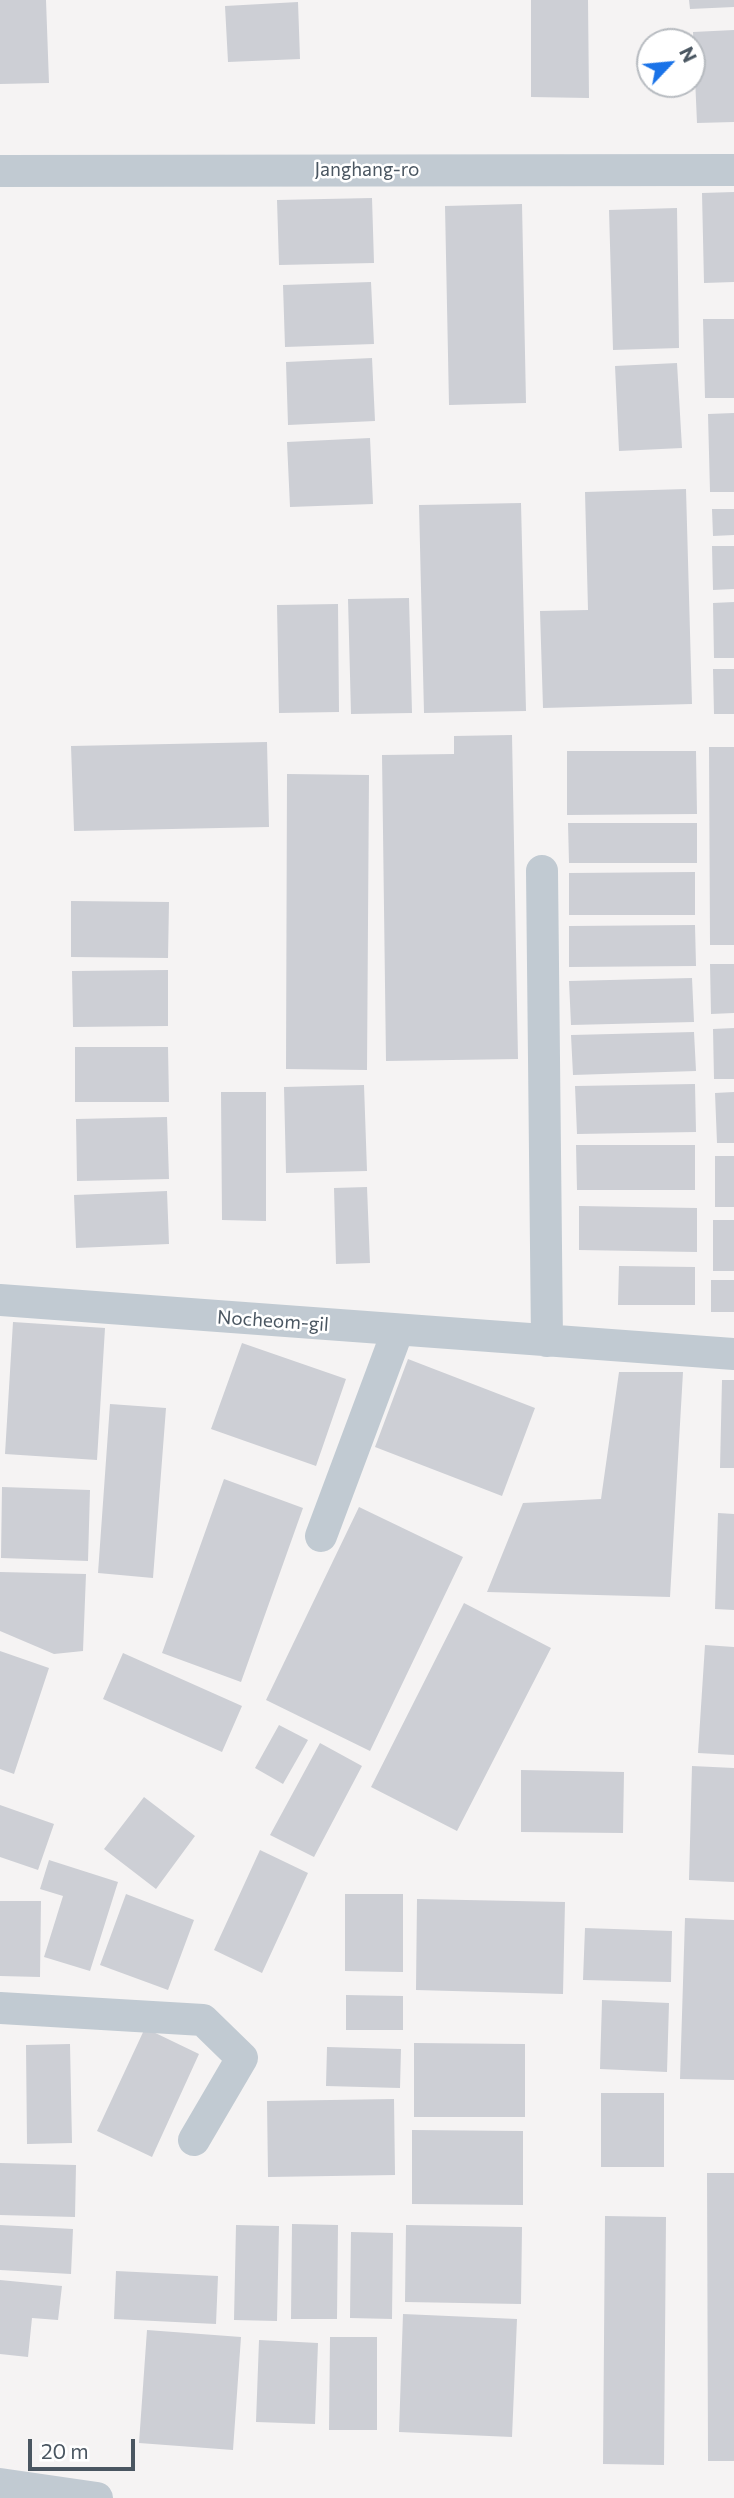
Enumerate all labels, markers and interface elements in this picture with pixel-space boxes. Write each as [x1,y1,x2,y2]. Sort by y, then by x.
north arrow [636,28,706,98]
text: N [675,43,702,66]
street label: Janghang-ro [315,159,419,181]
street label: Nocheom-gil [216,1306,330,1336]
scale bar [32,2424,138,2468]
text: 20 m [41,2438,89,2463]

